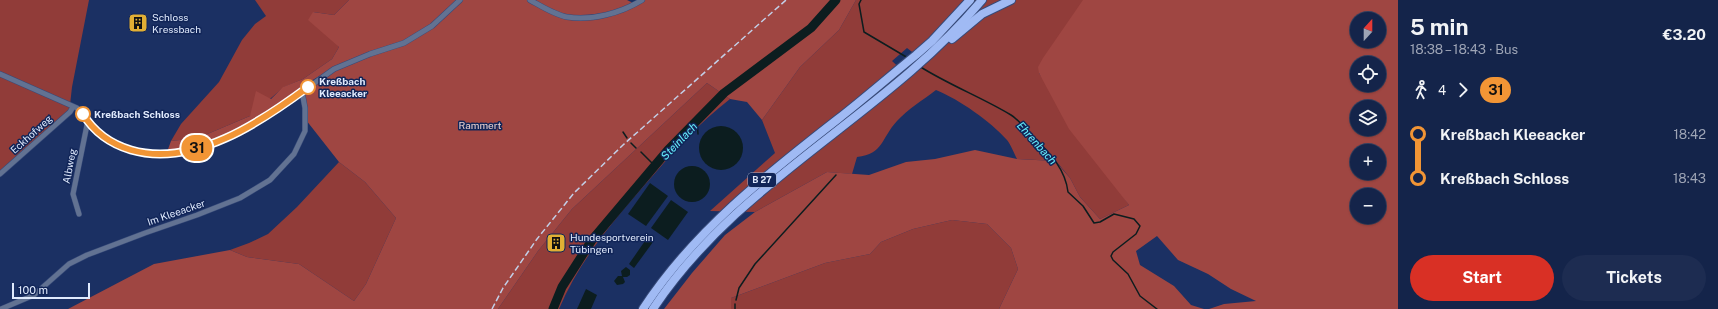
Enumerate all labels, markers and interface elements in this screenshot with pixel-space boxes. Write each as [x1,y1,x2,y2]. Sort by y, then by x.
place label: Schloss Kressbach [152,11,201,35]
building icon: Schloss Kressbach [127,12,149,34]
north arrow [1350,12,1386,48]
map controls [1350,12,1386,224]
text: 5 min [1410,14,1469,40]
text: €3.20 [1663,26,1706,43]
text: 18:38 – 18:43 · Bus [1410,42,1518,57]
button: locate [1350,56,1386,92]
place label: Kreßbach Kleeacker [319,75,367,99]
marker: Kreßbach Kleeacker [300,79,316,95]
icon: walk [1410,79,1432,101]
icon: forward [1452,79,1474,101]
text: 31 [1488,82,1503,98]
text: 4 [1438,83,1446,98]
button: layers [1350,100,1386,136]
marker: Kreßbach Schloss [75,106,91,122]
place label: Kreßbach Schloss [94,108,180,120]
street label: Eckhofweg [8,112,54,156]
park label: Rammert [459,119,502,131]
water label: Ehrenbach [1015,119,1059,167]
water label: Steinlach [658,120,700,162]
text: Kreßbach Kleeacker [1440,126,1585,143]
text: 18:42 [1674,127,1706,142]
line badge: 31 [179,135,215,161]
text: 31 [189,140,205,156]
button: + [1350,144,1386,180]
street label: Albweg [60,147,78,185]
text: Kreßbach Schloss [1440,170,1569,187]
text: 18:43 [1673,171,1706,186]
road number: B 27 [748,173,776,187]
button: − [1350,188,1386,224]
street label: Im Kleeacker [145,196,207,228]
place label: Hundesportverein Tübingen [570,231,654,255]
building icon: Hundesportverein Tübingen [545,232,567,254]
button: Start [1410,255,1554,301]
button: Tickets [1562,255,1706,301]
scale bar [12,281,90,300]
text: 100 m [18,284,48,296]

